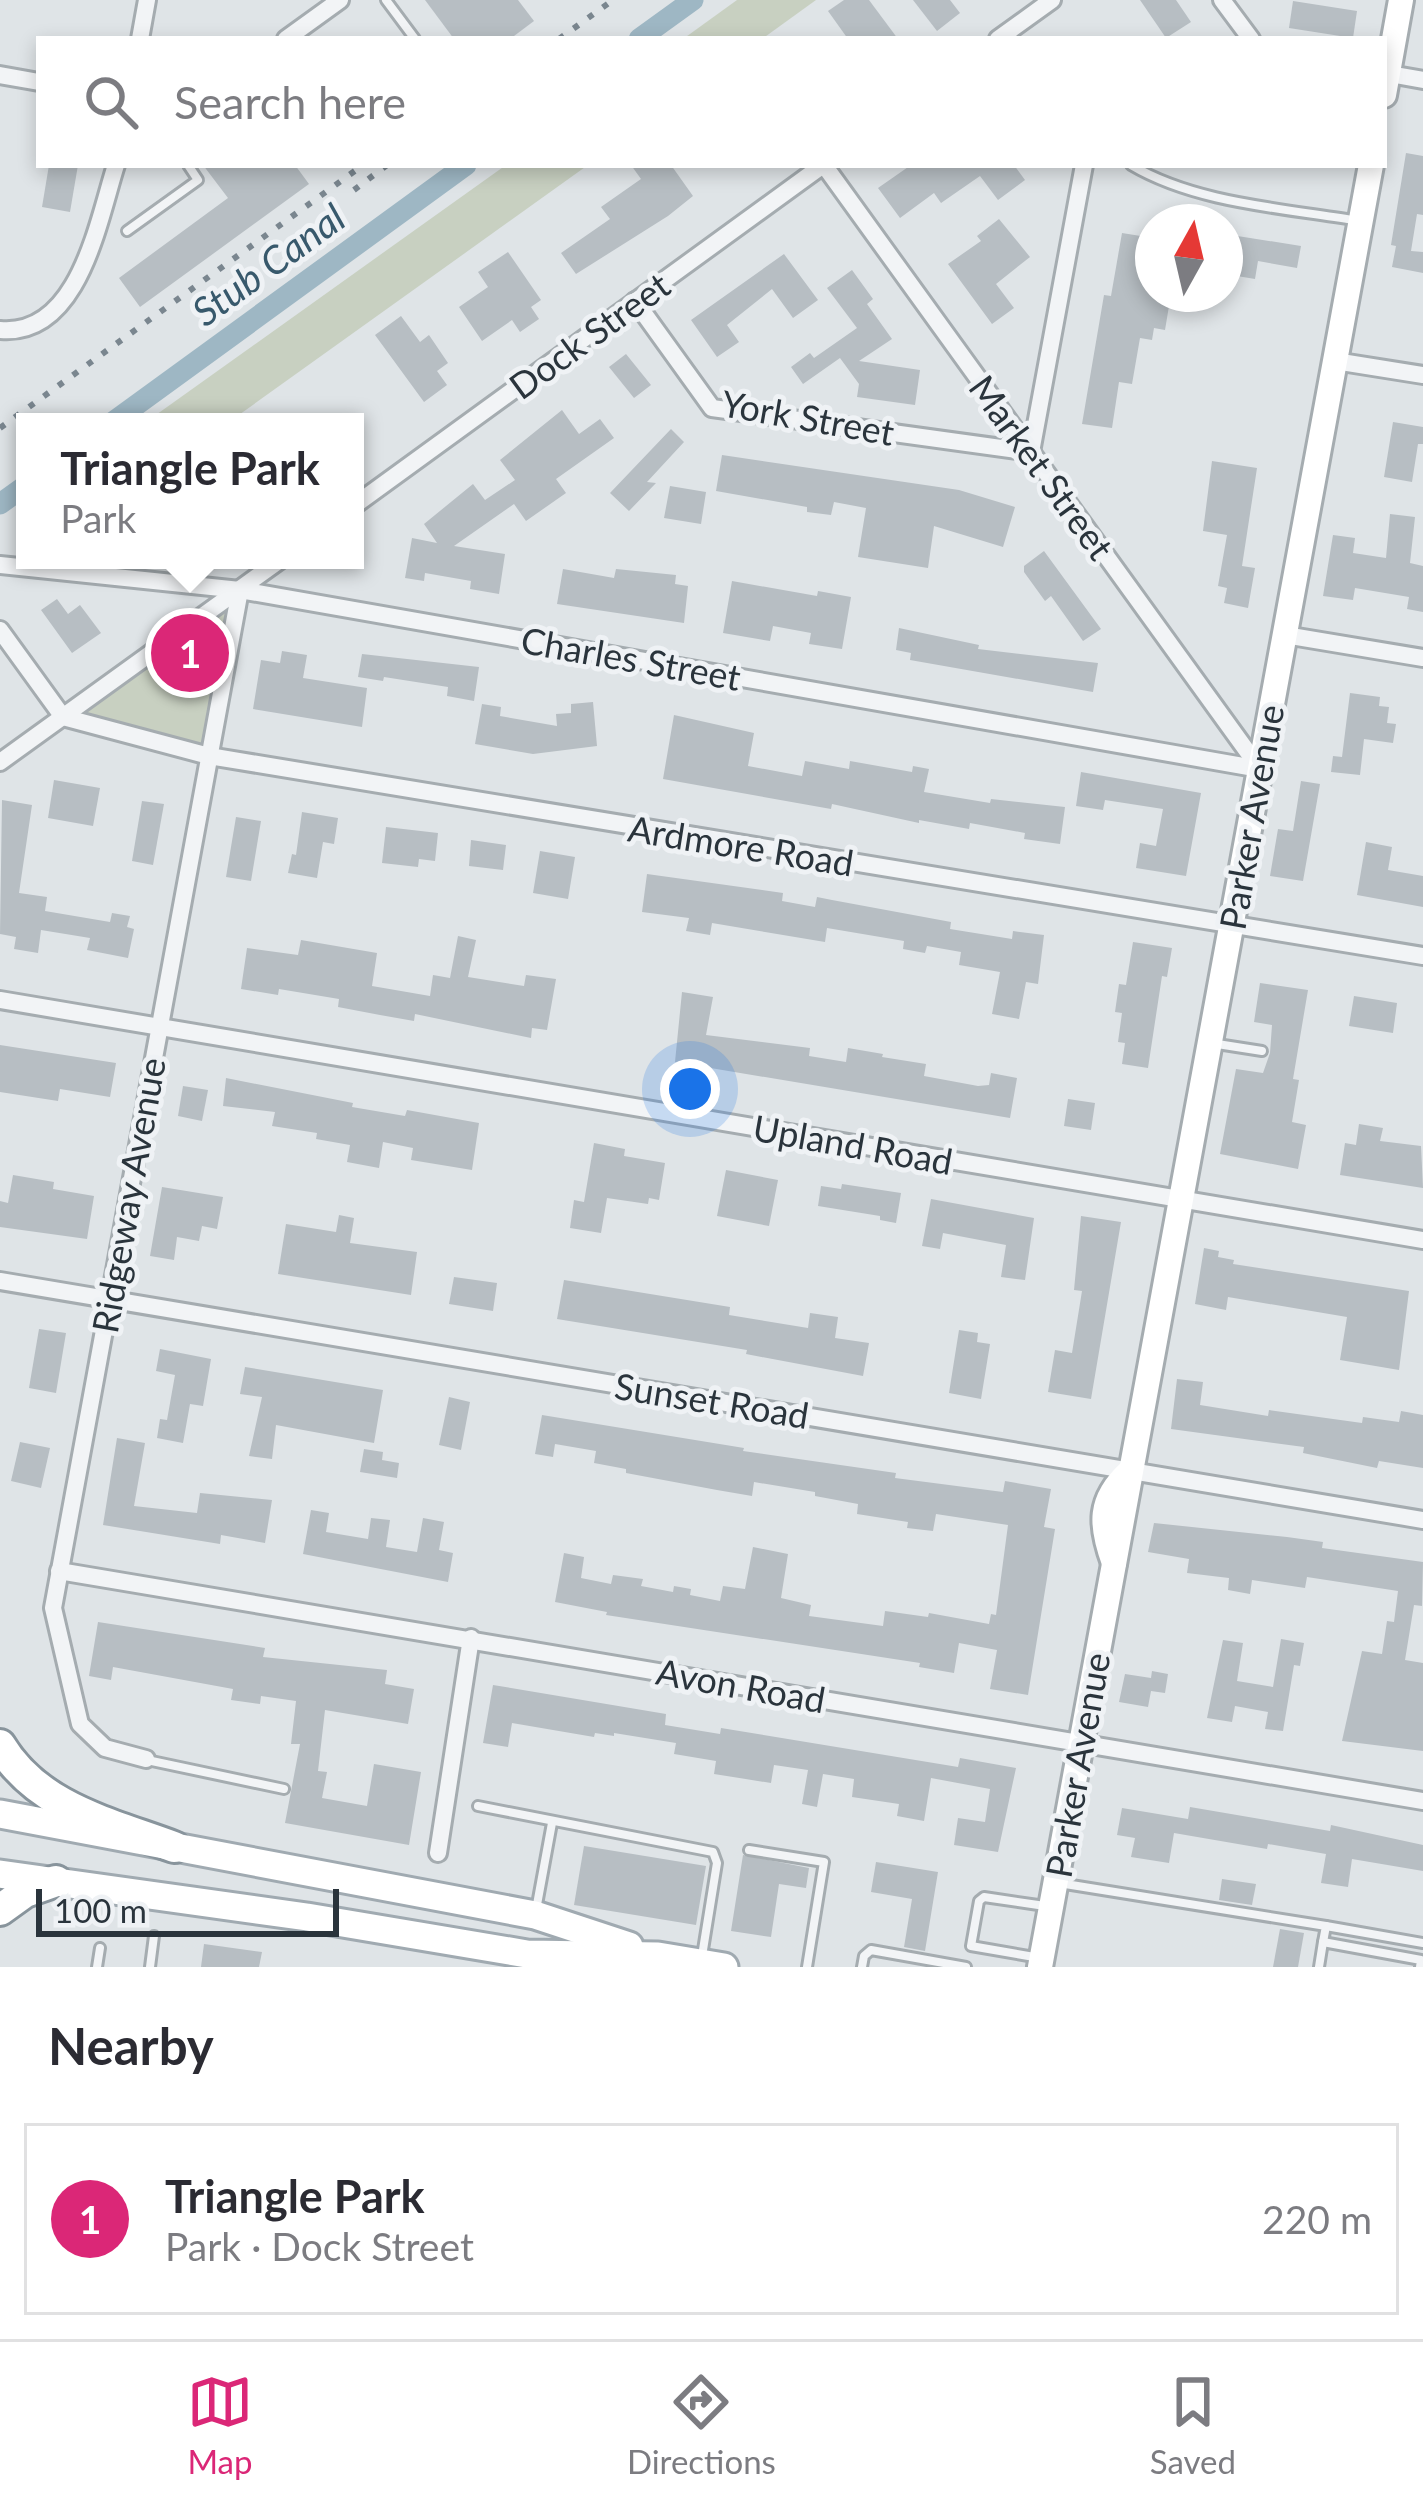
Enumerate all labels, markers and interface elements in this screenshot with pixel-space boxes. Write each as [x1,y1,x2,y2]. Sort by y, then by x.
search box [36,36,1387,168]
icon: search [78,69,144,135]
text: Search here [174,75,406,129]
water label: Stub Canal [183,193,353,335]
north arrow [1135,204,1243,312]
street label: Dock Street [500,262,678,408]
street label: Market Street [960,366,1124,568]
street label: York Street [718,380,898,454]
popup [16,413,364,569]
text: Triangle Park [60,441,320,495]
text: Park [60,495,136,541]
pin: 1 [151,608,229,698]
street label: Charles Street [518,617,744,699]
street label: Parker Avenue [1210,701,1292,933]
street label: Ardmore Road [625,805,857,885]
street label: Ridgeway Avenue [82,1054,174,1336]
your location [660,1059,720,1119]
street label: Upland Road [750,1105,956,1183]
street label: Sunset Road [612,1363,812,1437]
street label: Avon Road [653,1649,829,1721]
street label: Parker Avenue [1036,1649,1118,1881]
scale bar [36,1883,339,1936]
text: 100 m [54,1890,147,1930]
text: Nearby [48,2015,214,2076]
text: Triangle Park [165,2169,425,2223]
text: 1 [79,2196,101,2242]
text: 220 m [1262,2196,1372,2242]
text: Park · Dock Street [165,2223,474,2269]
tab: Map [187,2369,253,2481]
tab: Directions [627,2369,776,2481]
tab: Saved [1150,2369,1236,2481]

